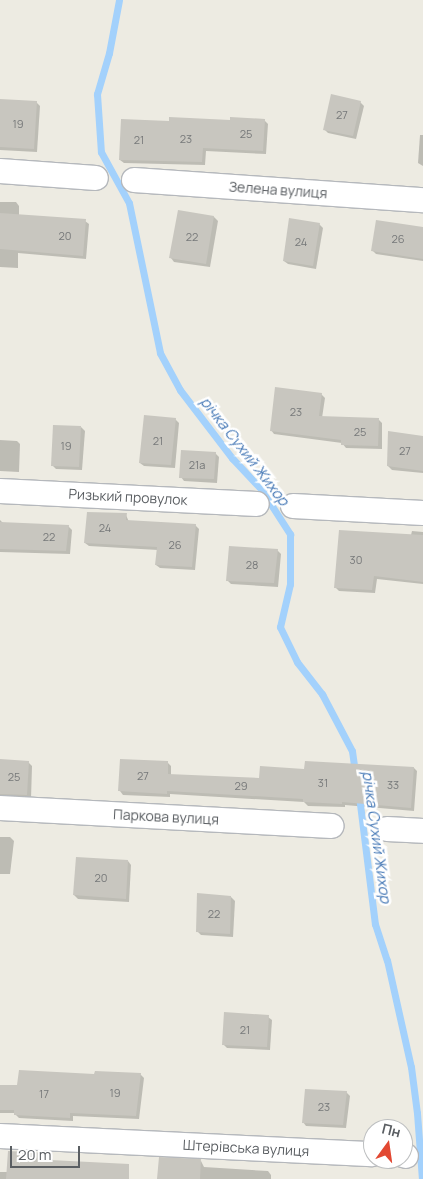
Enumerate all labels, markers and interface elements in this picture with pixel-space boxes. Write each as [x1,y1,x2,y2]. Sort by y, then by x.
house number: 27 [336,108,348,122]
house number: 19 [12,117,24,131]
house number: 25 [240,127,252,141]
house number: 23 [180,132,192,146]
house number: 21 [134,133,144,147]
street label: Зелена вулиця [228,178,328,202]
house number: 20 [59,229,71,243]
house number: 22 [186,230,198,244]
house number: 26 [391,232,405,246]
house number: 24 [295,235,307,249]
water label: річка Сухий Жихор [197,393,293,509]
house number: 23 [290,405,302,419]
house number: 25 [354,425,366,439]
house number: 21 [153,434,163,448]
house number: 19 [60,439,72,453]
house number: 27 [399,444,411,458]
house number: 21а [189,458,205,472]
street label: Ризький провулок [68,485,188,509]
house number: 24 [99,521,111,535]
house number: 22 [43,530,55,544]
house number: 26 [168,538,182,552]
house number: 30 [350,553,362,567]
house number: 28 [246,558,258,572]
house number: 27 [137,769,149,783]
house number: 25 [8,770,20,784]
water label: річка Сухий Жихор [359,770,395,904]
house number: 31 [318,776,328,790]
house number: 33 [387,778,399,792]
house number: 29 [234,779,248,793]
street label: Паркова вулиця [113,806,219,828]
house number: 20 [95,871,107,885]
house number: 22 [208,907,220,921]
house number: 21 [240,1023,250,1037]
house number: 19 [109,1086,121,1100]
house number: 17 [39,1087,49,1101]
house number: 23 [318,1100,330,1114]
text: Пн [380,1118,403,1141]
north arrow [363,1119,413,1169]
scale bar [12,1136,82,1168]
street label: Штерівська вулиця [182,1136,310,1160]
text: 20 m [18,1144,51,1165]

